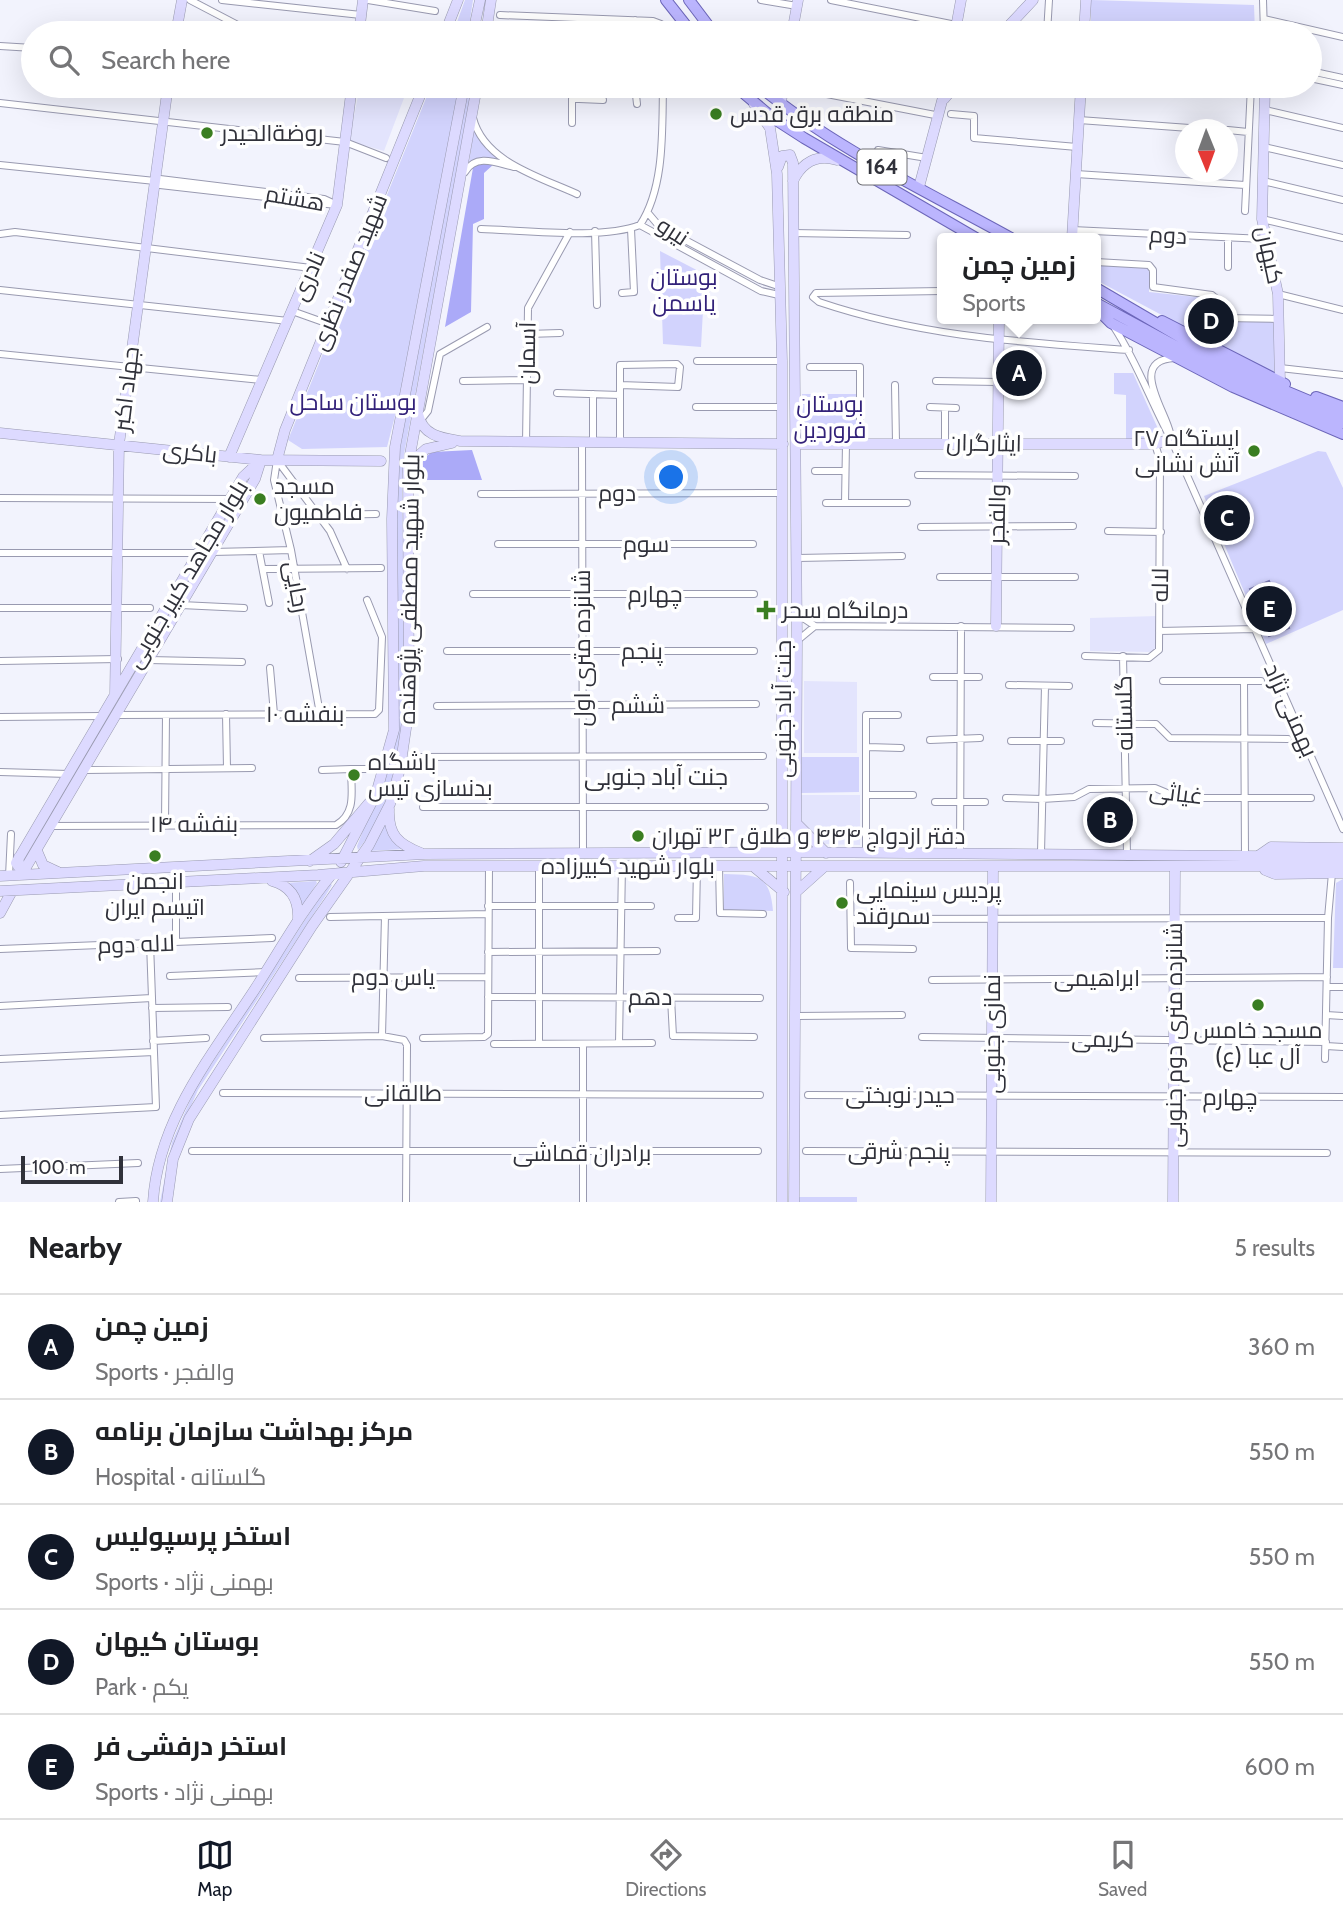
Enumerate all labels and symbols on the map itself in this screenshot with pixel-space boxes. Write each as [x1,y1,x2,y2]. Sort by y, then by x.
place label: منطقه برق قدس [730,100,894,128]
marker: منطقه برق قدس [708,106,724,122]
place label: روضةالحیدر [219,119,323,147]
north arrow [1175,119,1238,182]
marker: روضةالحیدر [199,125,215,141]
road number: 164 [858,150,906,184]
street label: هشتم [263,179,327,219]
street label: شهید صفدر نظری [305,190,393,354]
street label: نیرو [652,210,694,252]
street label: دوم [1148,220,1188,252]
street label: کیهان [1250,224,1290,286]
street label: نادری [285,247,331,305]
park label: بوستان یاسمن [650,263,718,317]
pin: D [1188,295,1234,347]
street label: آسمان [512,321,542,385]
street label: جهاد اکبر [107,345,145,435]
pin: A [996,347,1042,399]
park label: بوستان ساحل [289,388,417,416]
park label: بوستان فروردین [794,390,866,444]
place label: ایستگاه ۲۷ آتش نشانی [1133,424,1240,478]
street label: ایثارگران [946,428,1022,458]
street label: باکری [161,435,219,469]
marker: ایستگاه ۲۷ آتش نشانی [1246,443,1262,459]
street label: بلوار شهید مصطفی پژوهنده [393,453,426,725]
your location [654,460,688,494]
place label: مسجد فاطمیون [274,472,363,526]
street label: بلوار مجاهد کبیر جنوبی [120,475,254,673]
street label: دوم [598,479,636,509]
street label: والفجر [982,484,1012,546]
marker: مسجد فاطمیون [252,491,268,507]
pin: C [1204,492,1250,544]
street label: سوم [623,530,669,560]
street label: رجایی [279,559,315,615]
street label: لاله [1146,568,1174,602]
street label: شانزده متری اول [568,570,596,726]
street label: چهارم [627,580,683,610]
pin: E [1246,583,1292,635]
place label: درمانگاه سحر [780,596,908,624]
marker: درمانگاه سحر [756,600,776,620]
street label: پنجم [621,637,663,667]
street label: جنت آباد جنوبی [769,640,797,778]
street label: بهمنی نژاد [1258,659,1324,761]
street label: گلستانه [1109,675,1139,751]
street label: ششم [611,691,665,721]
street label: بنفشه ۱۰ [266,700,344,728]
place label: باشگاه بدنسازی تیس [368,748,493,802]
district label: جنت‌ آباد جنوبی [584,762,728,791]
marker: باشگاه بدنسازی تیس [346,767,362,783]
street label: غیاثی [1148,776,1204,810]
pin: B [1087,794,1133,846]
street label: بنفشه ۱۴ [150,810,238,838]
place label: دفتر ازدواج ۴۴۴ و طلاق ۳۲ تهران [652,822,965,852]
marker: دفتر ازدواج ۴۴۴ و طلاق ۳۲ تهران [630,828,646,844]
marker: انجمن اتیسم ایران [147,848,163,864]
street label: بلوار شهید کبیرزاده [541,852,715,880]
place label: انجمن اتیسم ایران [105,867,205,923]
place label: پردیس سینمایی سمرقند [856,876,1001,930]
marker: پردیس سینمایی سمرقند [834,895,850,911]
street label: شانزده متری دوم جنوبی [1160,922,1190,1148]
street label: لاله دوم [97,929,175,961]
street label: یاس دوم [351,963,435,993]
street label: ابراهیمی [1054,964,1140,992]
street label: نمازی جنوبی [978,974,1006,1094]
street label: دهم [628,983,672,1013]
marker: مسجد خامس آل عبا (ع) [1250,997,1266,1013]
place label: مسجد خامس آل عبا (ع) [1194,1016,1322,1072]
street label: کریمی [1071,1024,1135,1054]
street label: طالقانی [364,1079,442,1107]
street label: حیدر نوبختی [845,1081,955,1109]
street label: چهارم [1202,1083,1258,1113]
street label: پنجم شرقی [848,1137,950,1167]
street label: برادران قماشی [513,1139,651,1167]
scale bar [21,1153,122,1185]

